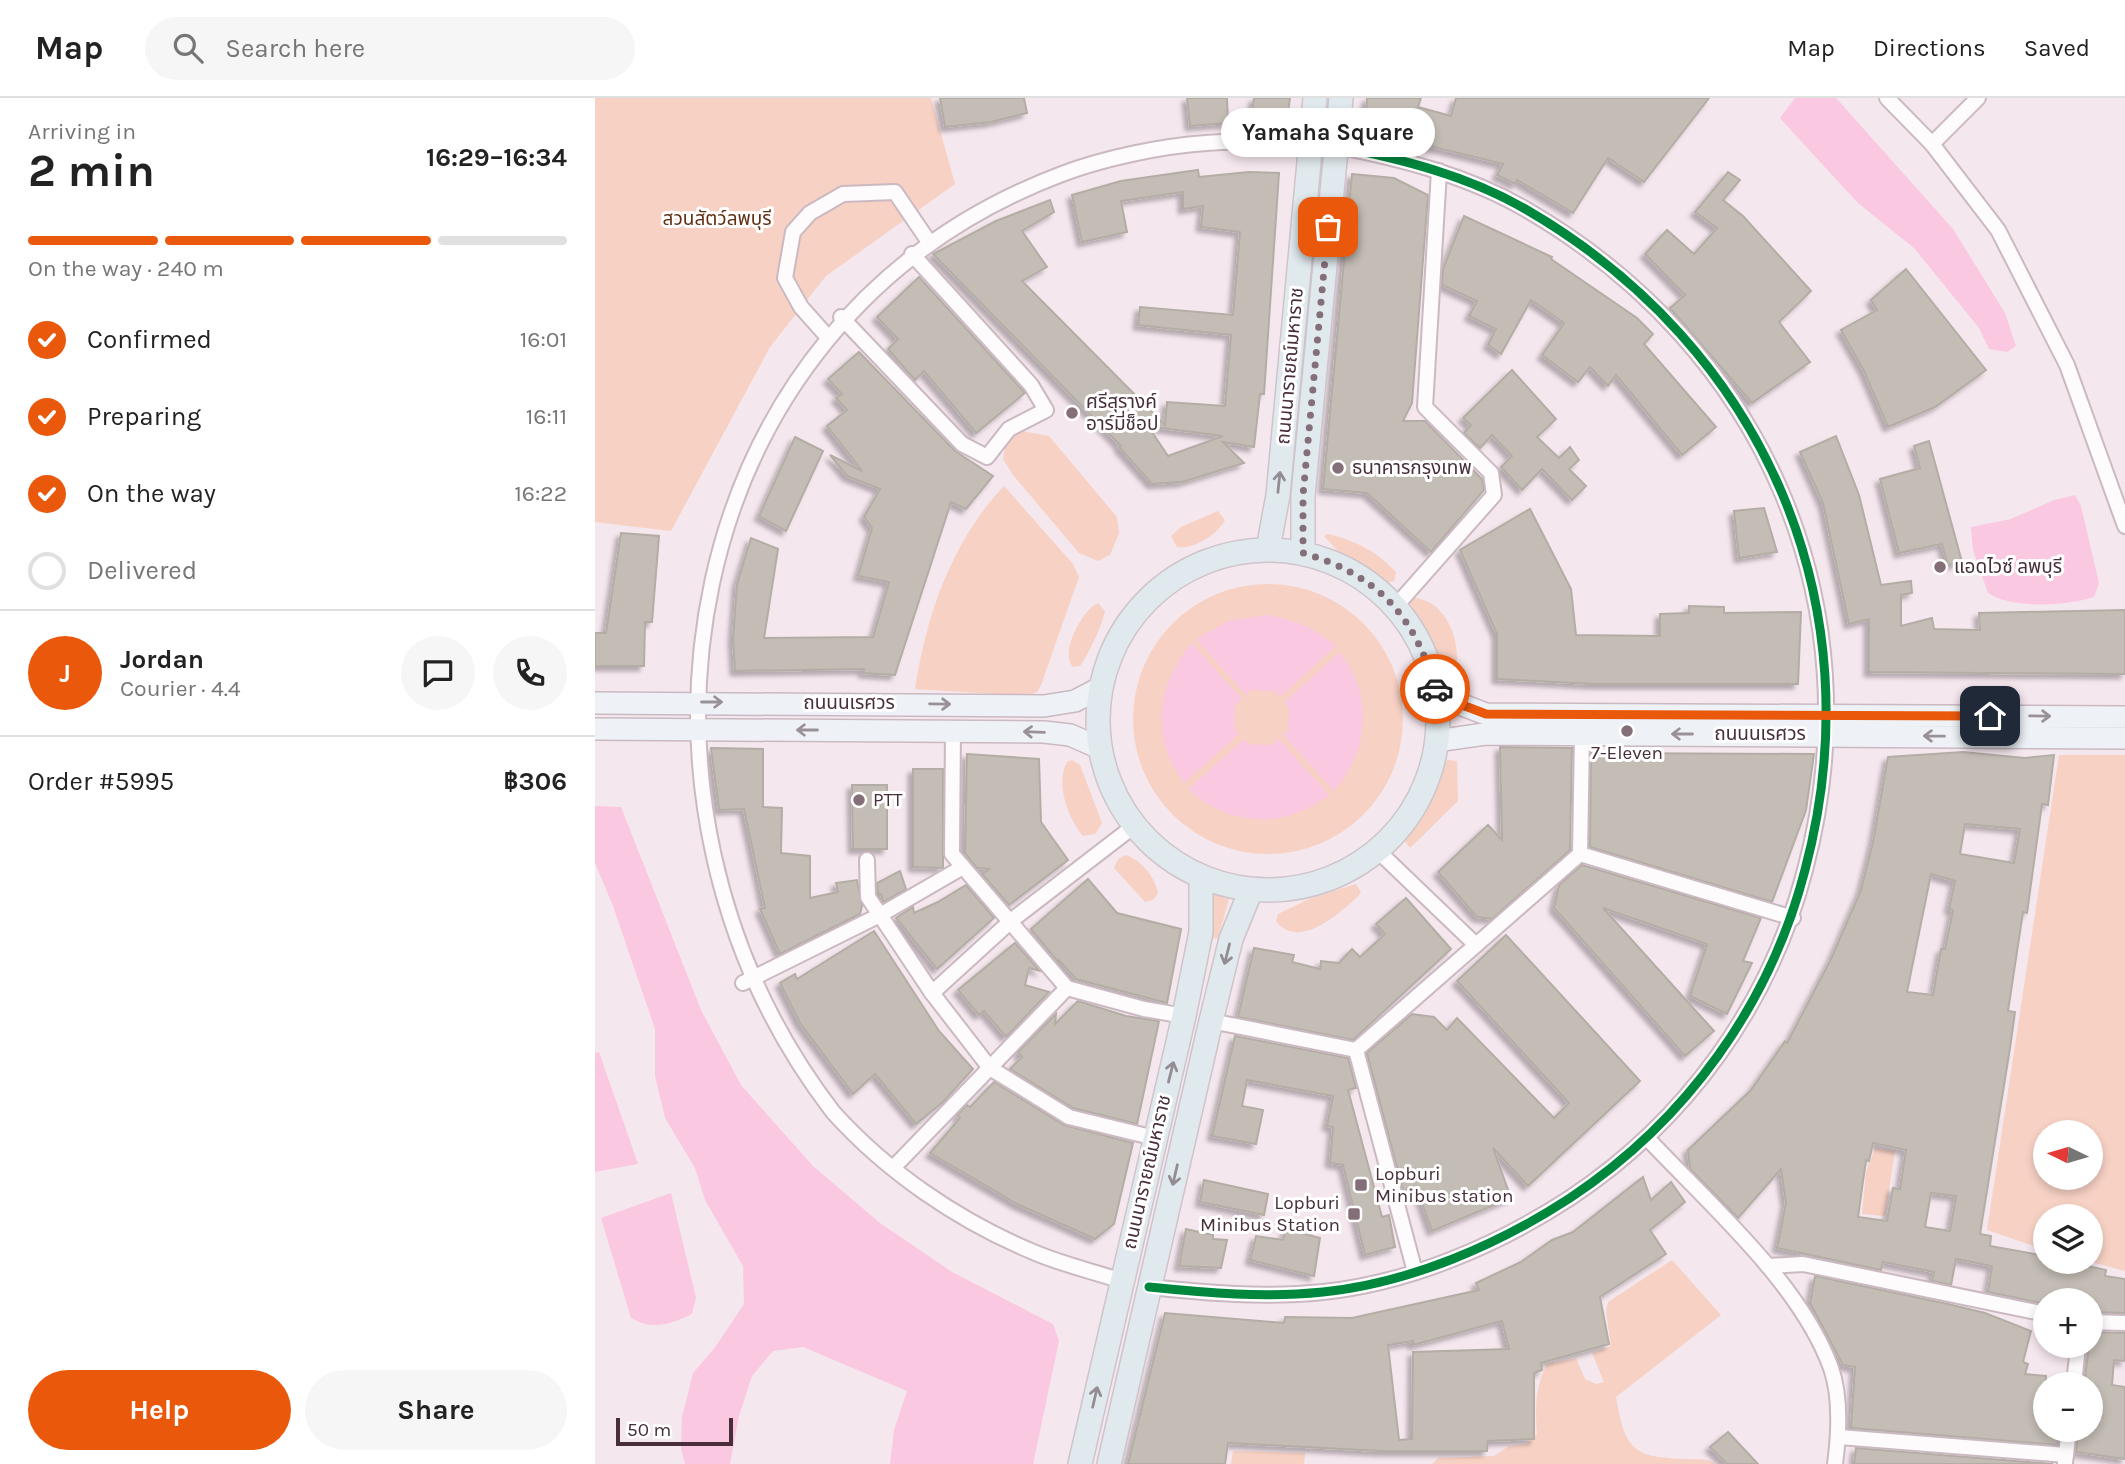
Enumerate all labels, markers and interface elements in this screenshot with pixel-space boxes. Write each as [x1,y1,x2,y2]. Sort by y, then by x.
search box [145,17,635,80]
text: Map [35,29,103,67]
icon: search [169,29,207,67]
text: Search here [225,33,365,64]
text: Map [1787,34,1835,62]
text: Directions [1873,34,1986,62]
text: Saved [2024,34,2090,62]
callout: Yamaha Square [1221,108,1435,157]
text: Arriving in [28,118,136,145]
text: Yamaha Square [1242,119,1414,146]
text: 16:29–16:34 [426,142,567,173]
text: 2 min [28,144,155,198]
pin [1298,197,1358,257]
park label: สวนสัตว์ลพบุรี [663,208,771,230]
icon: bag [1309,208,1347,246]
text: On the way · 240 m [28,255,224,282]
street label: ถนนนารายณ์มหาราช [1272,287,1308,445]
icon: check [28,321,66,359]
text: Confirmed [87,324,212,355]
text: 16:01 [520,326,567,353]
place label: ศรีสุรางค์ อาร์มี่ช็อป [1086,391,1158,435]
icon: check [28,398,66,436]
text: Preparing [87,401,201,432]
text: 16:11 [526,403,567,430]
marker: ศรีสุรางค์ อาร์มี่ช็อป [1064,405,1080,421]
place label: ธนาคารกรุงเทพ [1352,457,1472,479]
marker: ธนาคารกรุงเทพ [1330,460,1346,476]
one-way arrow [1273,471,1286,493]
icon: check [28,475,66,513]
text: On the way [87,478,216,509]
text: 16:22 [514,480,567,507]
text: Delivered [87,555,197,586]
place label: แอดไวซ์ ลพบุรี [1954,556,2062,578]
marker: แอดไวซ์ ลพบุรี [1932,559,1948,575]
button: chat [401,636,475,710]
button: phone [493,636,567,710]
text: Jordan [120,644,204,675]
courier [1400,654,1470,724]
text: J [59,658,71,689]
icon: car [1416,670,1454,708]
text: Courier · 4.4 [120,675,241,702]
pin [1960,686,2020,746]
street label: ถนนนเรศวร [803,692,895,714]
one-way arrow [700,695,723,709]
one-way arrow [928,697,951,711]
icon: home [1971,697,2009,735]
one-way arrow [2028,709,2051,723]
one-way arrow [796,723,819,737]
marker: 7-Eleven [1619,723,1635,739]
street label: ถนนนเรศวร [1714,723,1806,745]
one-way arrow [1023,725,1046,738]
one-way arrow [1671,727,1694,741]
one-way arrow [1923,729,1946,742]
place label: 7-Eleven [1591,742,1663,764]
text: Order #5995 [28,766,174,797]
text: ฿306 [503,766,567,797]
place label: PTT [873,789,903,811]
marker: PTT [851,792,867,808]
one-way arrow [1220,942,1233,965]
one-way arrow [1165,1061,1178,1084]
street label: ถนนนารายณ์มหาราช [1119,1093,1175,1251]
north arrow [2033,1120,2103,1190]
map controls [2033,1120,2103,1442]
place label: Lopburi Minibus station [1375,1163,1513,1207]
one-way arrow [1167,1164,1180,1186]
marker: Lopburi Minibus station [1353,1177,1369,1193]
place label: Lopburi Minibus Station [1200,1192,1340,1236]
button: layers [2033,1204,2103,1274]
marker: Lopburi Minibus Station [1346,1206,1362,1222]
button: + [2033,1288,2103,1358]
button: Help [28,1370,291,1450]
button: Share [305,1370,567,1450]
button: − [2033,1372,2103,1442]
one-way arrow [1089,1387,1102,1409]
scale bar [616,1415,733,1447]
text: 50 m [627,1419,671,1441]

